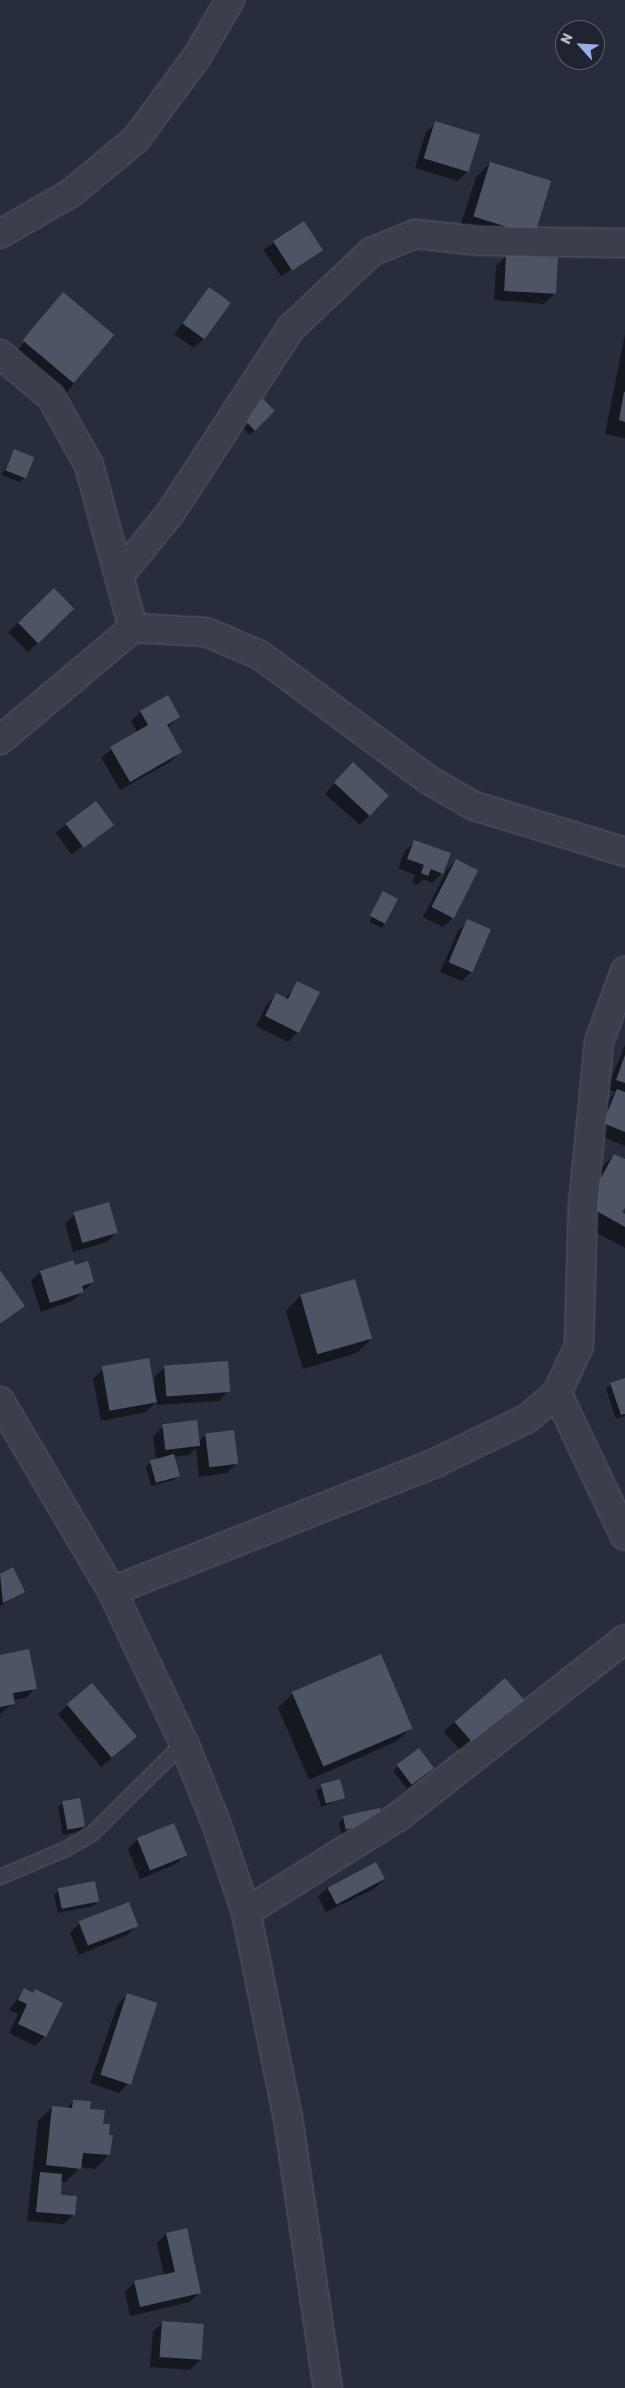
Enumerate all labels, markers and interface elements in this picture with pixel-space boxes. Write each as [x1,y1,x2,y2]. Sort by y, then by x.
north arrow [555,20,605,70]
text: N [557,30,577,47]

